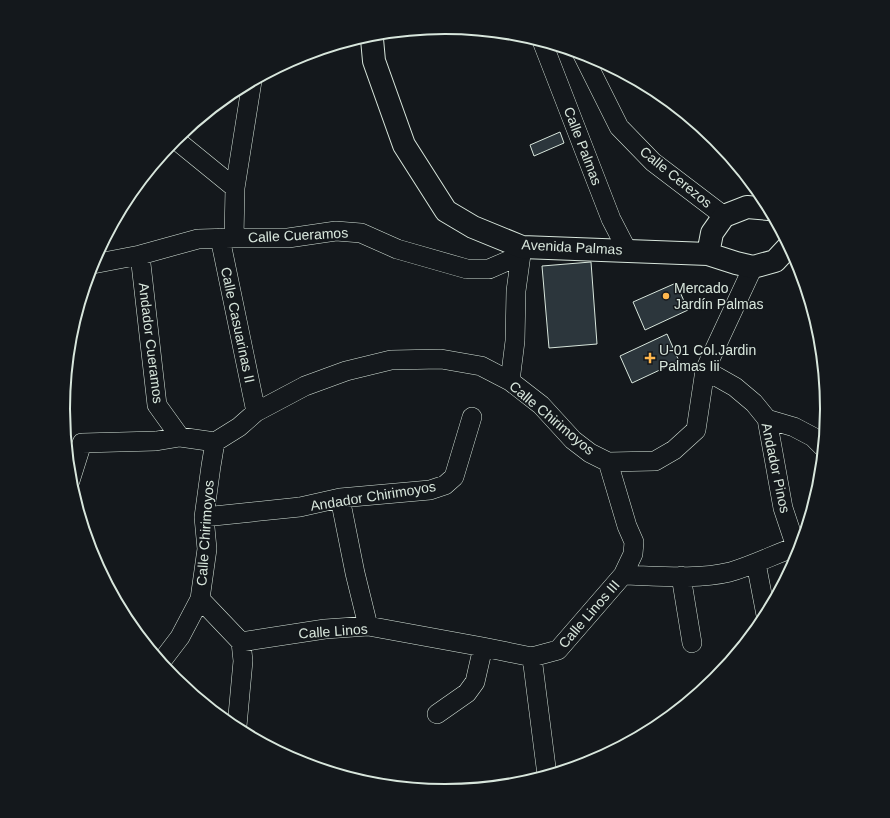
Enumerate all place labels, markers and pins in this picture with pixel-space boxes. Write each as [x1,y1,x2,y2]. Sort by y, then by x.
place label: Mercado Jardín Palmas [674,280,763,312]
marker: Mercado Jardín Palmas [661,291,671,301]
place label: U-01 Col.Jardin Palmas Iii [659,342,756,374]
marker: U-01 Col.Jardin Palmas Iii [644,352,656,364]

